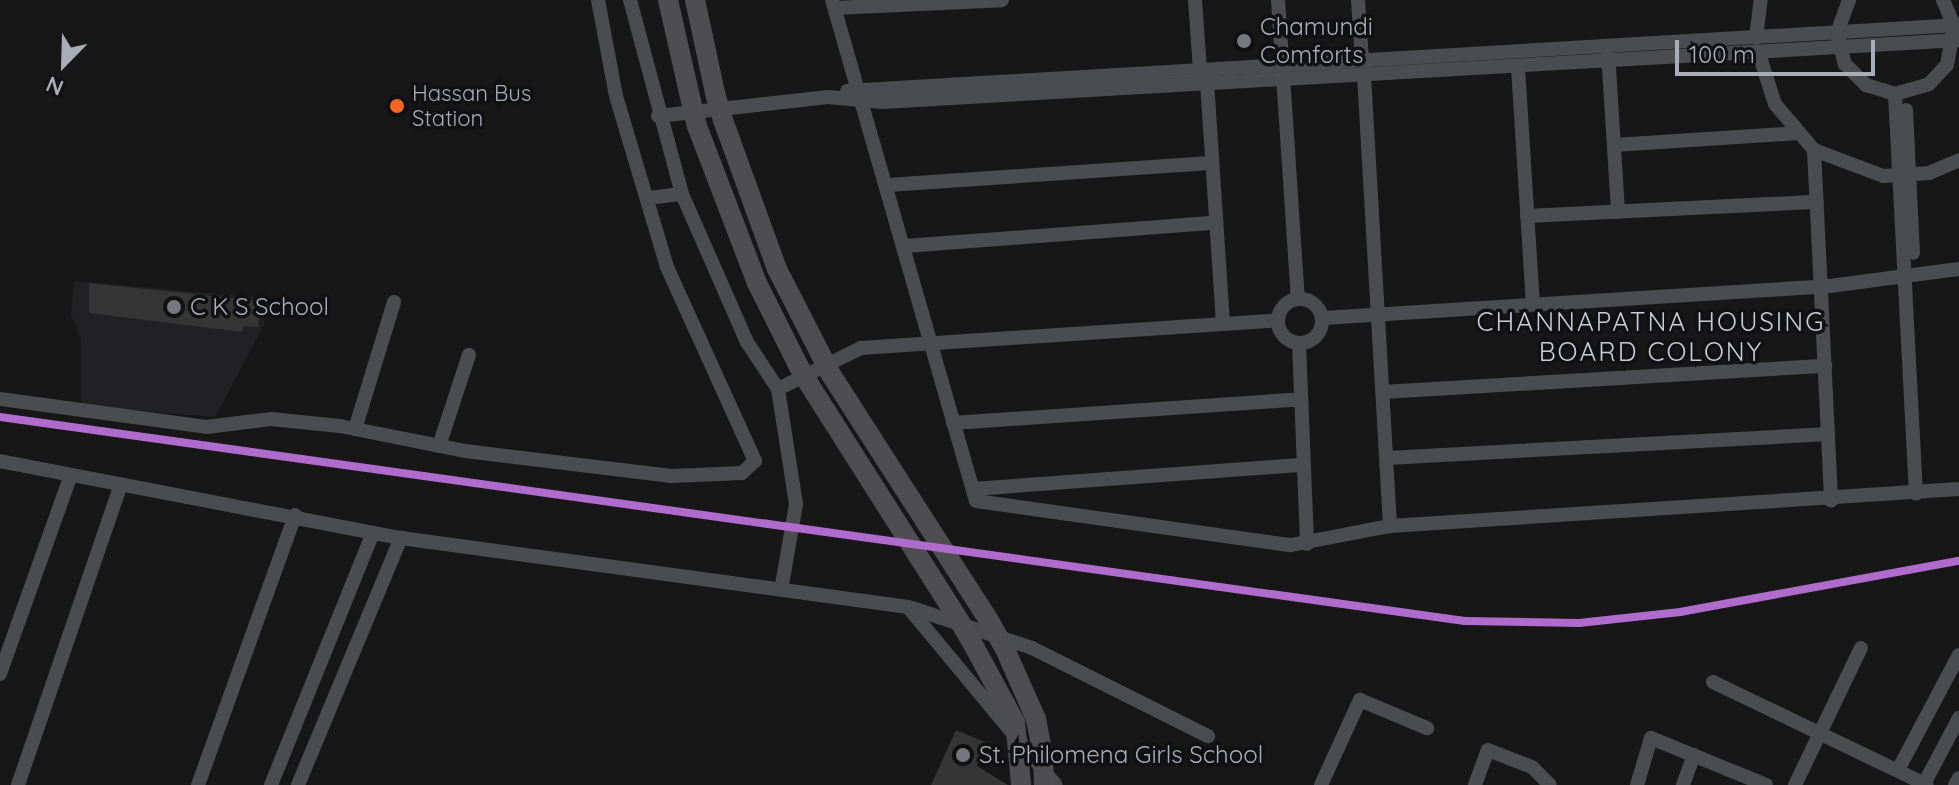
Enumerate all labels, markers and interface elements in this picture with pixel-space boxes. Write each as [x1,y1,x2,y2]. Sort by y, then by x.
place label: Chamundi Comforts [1260,13,1373,69]
north arrow [24,24,104,104]
scale bar [1679,24,1879,74]
marker: Chamundi Comforts [1235,32,1253,50]
text: 100 m [1689,39,1755,69]
text: N [42,70,68,102]
place label: Hassan Bus Station [412,80,531,132]
marker: Hassan Bus Station [389,98,405,114]
place label: C K S School [190,293,329,321]
marker: C K S School [165,298,183,316]
district label: CHANNAPATNA HOUSING BOARD COLONY [1477,306,1825,368]
place label: St. Philomena Girls School [979,741,1263,769]
marker: St. Philomena Girls School [954,746,972,764]

